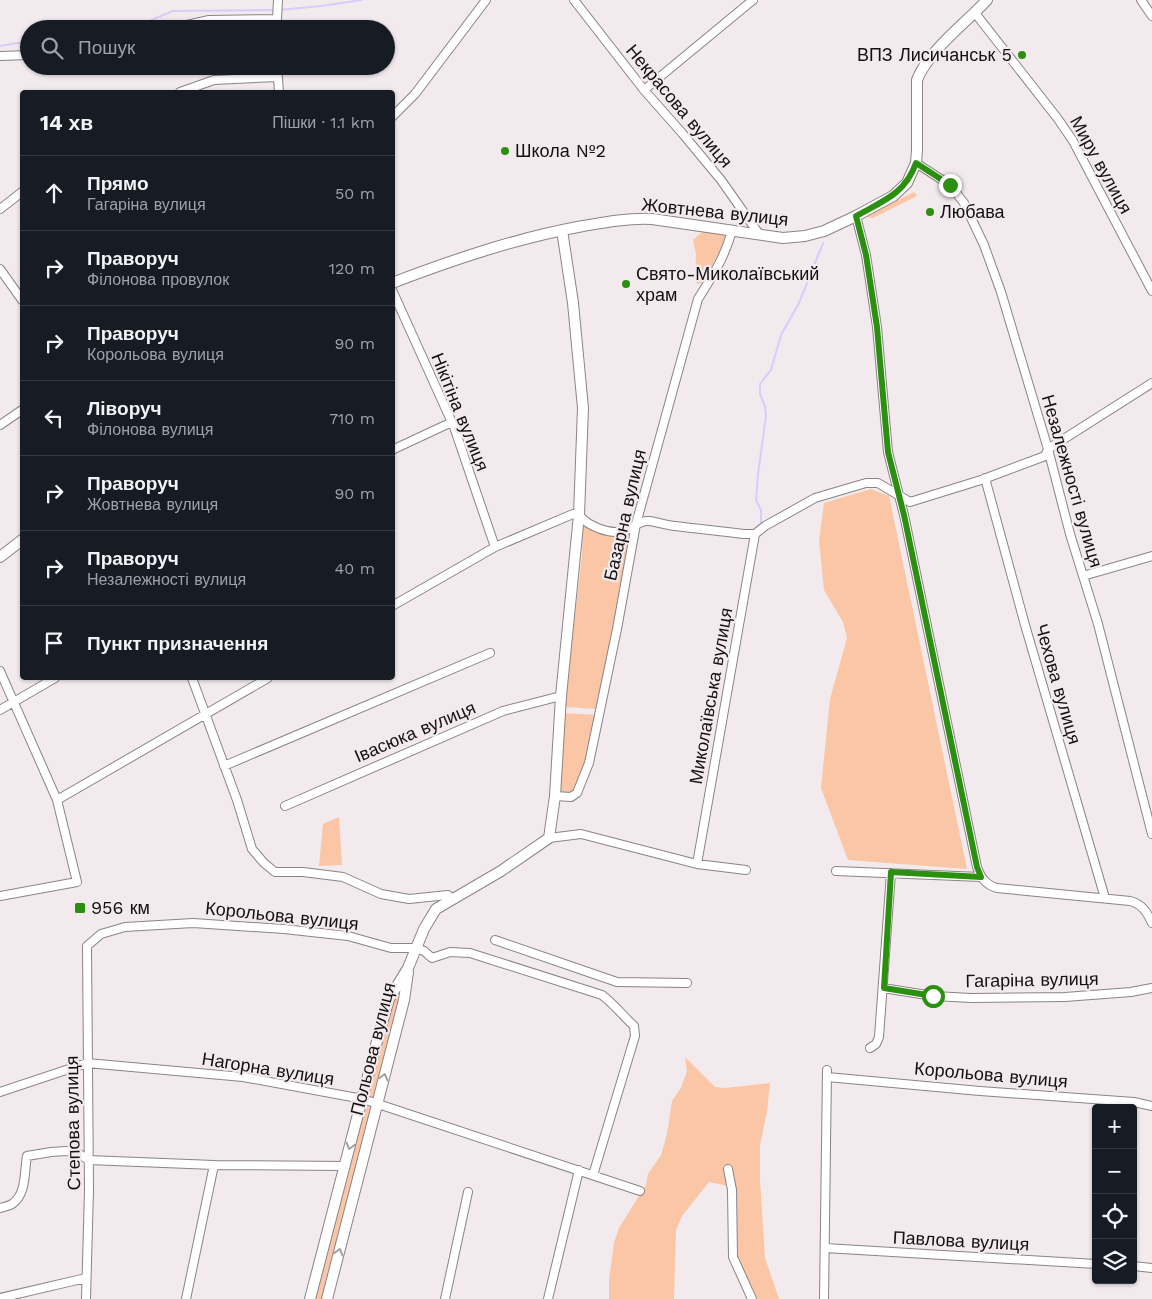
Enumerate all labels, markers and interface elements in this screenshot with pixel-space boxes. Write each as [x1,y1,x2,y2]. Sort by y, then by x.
search box [20,20,395,75]
icon: search [38,34,66,62]
text: Пошук [78,36,135,59]
street label: Некрасова вулиця [622,40,737,171]
place label: ВПЗ Лисичанськ 5 [857,44,1012,65]
marker: ВПЗ Лисичанськ 5 [1016,49,1028,61]
text: 14 хв [40,110,93,135]
street label: Миру вулиця [1066,112,1137,217]
text: Пішки · 1.1 km [272,113,375,132]
place label: Школа №2 [515,140,606,161]
marker: Школа №2 [499,145,511,157]
text: Прямо [87,172,149,195]
route end [939,174,962,197]
icon: ahead [40,179,68,207]
text: 50 m [335,184,375,203]
street label: Жовтнева вулиця [641,193,790,230]
text: Гагаріна вулиця [87,195,206,214]
place label: Любава [940,201,1006,222]
marker: Любава [924,206,936,218]
text: Праворуч [87,247,179,270]
icon: right [40,254,68,282]
text: 120 m [329,259,375,278]
place label: Свято-Миколаївський храм [636,263,819,305]
text: Філонова провулок [87,270,229,289]
marker: Свято-Миколаївський храм [620,278,632,290]
text: Праворуч [87,322,179,345]
icon: right [40,329,68,357]
text: 90 m [334,334,375,353]
text: Корольова вулиця [87,345,224,364]
street label: Нікітіна вулиця [427,350,494,474]
street label: Незалежності вулиця [1038,392,1107,570]
text: Ліворуч [87,397,162,420]
icon: left [40,404,68,432]
text: 710 m [329,409,375,428]
text: Філонова вулиця [87,420,213,439]
street label: Базарна вулиця [599,447,650,583]
text: Праворуч [87,472,179,495]
icon: right [40,479,68,507]
text: 90 m [334,484,375,503]
text: Жовтнева вулиця [87,495,218,514]
text: Праворуч [87,547,179,570]
icon: right [40,554,68,582]
text: 40 m [335,559,375,578]
text: Незалежності вулиця [87,570,246,589]
street label: Миколаївська вулиця [685,606,736,786]
street label: Чехова вулиця [1031,621,1086,747]
icon: arrive [40,629,68,657]
text: Пункт призначення [87,632,268,655]
street label: Івасюка вулиця [351,697,479,767]
place label: 956 км [91,897,150,918]
street label: Корольова вулиця [204,897,360,934]
marker: 956 км [73,901,87,915]
street label: Гагаріна вулиця [965,968,1099,991]
street label: Польова вулиця [346,980,399,1118]
route start [922,985,945,1008]
street label: Нагорна вулиця [200,1048,336,1089]
street label: Степова вулиця [61,1055,84,1191]
street label: Корольова вулиця [913,1057,1069,1092]
one-way arrow [378,1074,388,1082]
map controls [1092,1104,1137,1284]
button: + [1092,1104,1137,1149]
one-way arrow [345,1142,356,1151]
button: − [1092,1149,1137,1194]
button: locate [1092,1194,1137,1239]
street label: Павлова вулиця [892,1226,1030,1255]
button: layers [1092,1239,1137,1284]
one-way arrow [334,1248,344,1256]

